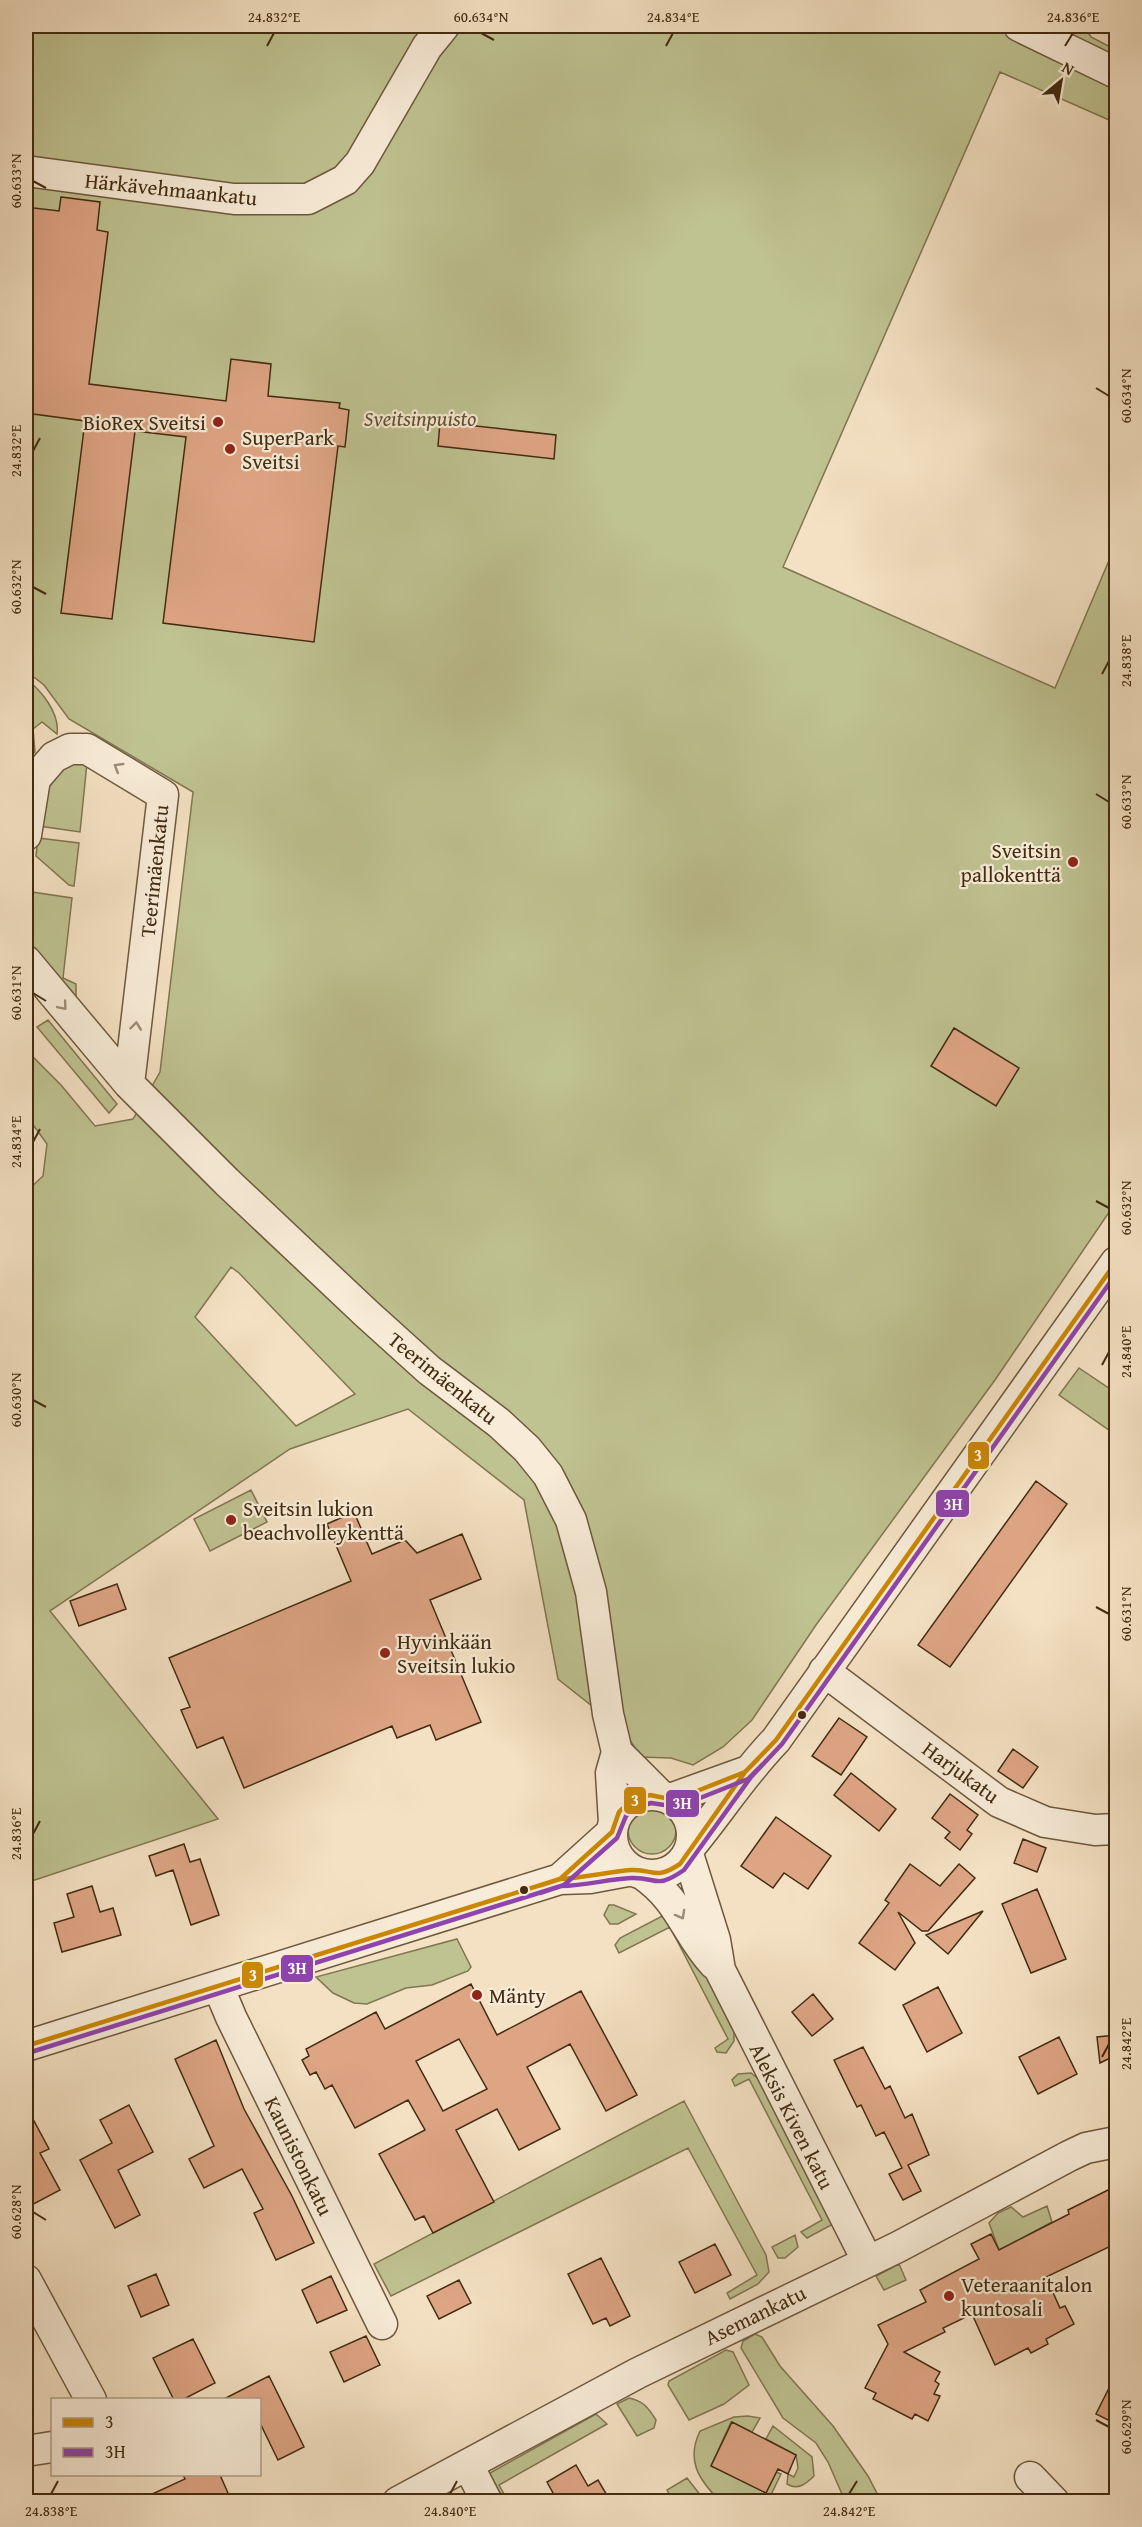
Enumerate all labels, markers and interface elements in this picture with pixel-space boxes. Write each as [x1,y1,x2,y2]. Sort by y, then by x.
text: 24.832°E [248,6,301,27]
text: 60.634°N [454,6,509,27]
text: 24.834°E [647,6,700,27]
text: 24.836°E [1047,6,1100,27]
north arrow [1031,51,1091,111]
text: N [1058,55,1079,81]
text: 60.633°N [5,153,26,208]
street label: Härkävehmaankatu [83,165,259,214]
text: 60.634°N [1115,368,1136,423]
park label: Sveitsinpuisto [364,403,476,434]
place label: BioRex Sveitsi [83,407,206,438]
marker: BioRex Sveitsi [211,415,225,429]
place label: SuperPark Sveitsi [242,422,334,477]
text: 24.832°E [5,424,26,477]
marker: SuperPark Sveitsi [223,442,237,456]
text: 60.632°N [5,559,26,614]
text: 24.838°E [1115,634,1136,687]
one-way arrow [114,763,124,775]
text: 60.633°N [1115,774,1136,829]
street label: Teerimäenkatu [132,802,176,939]
place label: Sveitsin pallokenttä [961,835,1061,890]
marker: Sveitsin pallokenttä [1066,855,1080,869]
text: 60.631°N [5,965,26,1020]
one-way arrow [55,999,66,1010]
one-way arrow [129,1021,142,1030]
text: 24.834°E [5,1115,26,1168]
text: 60.632°N [1115,1180,1136,1235]
street label: Teerimäenkatu [381,1324,505,1432]
text: 24.840°E [1115,1325,1136,1378]
text: 60.630°N [5,1372,26,1427]
line badge: 3 [967,1441,990,1470]
text: 3 [974,1443,982,1467]
line badge: 3H [935,1489,970,1518]
text: 3H [943,1492,963,1516]
place label: Sveitsin lukion beachvolleykenttä [243,1493,404,1548]
marker: Sveitsin lukion beachvolleykenttä [224,1513,238,1527]
text: 60.631°N [1115,1586,1136,1641]
place label: Hyvinkään Sveitsin lukio [397,1626,516,1681]
marker: Hyvinkään Sveitsin lukio [378,1646,392,1660]
unlabelled marker [796,1709,808,1721]
street label: Harjukatu [916,1733,1007,1811]
line badge: 3 [623,1786,647,1815]
text: 3 [631,1788,639,1812]
line badge: 3H [665,1789,700,1818]
text: 3H [672,1791,692,1815]
text: 24.836°E [5,1807,26,1860]
unlabelled marker [518,1884,530,1896]
one-way arrow [674,1909,685,1920]
line badge: 3H [280,1954,314,1983]
text: 3H [287,1956,307,1980]
line badge: 3 [241,1961,264,1989]
text: 3 [249,1963,257,1987]
place label: Mänty [489,1980,546,2011]
marker: Mänty [470,1988,484,2002]
text: 24.842°E [1115,2017,1136,2070]
street label: Aleksis Kiven katu [742,2038,842,2195]
street label: Kaunistonkatu [257,2091,341,2221]
text: 60.628°N [5,2184,26,2239]
place label: Veteraanitalon kuntosali [961,2269,1093,2324]
street label: Asemankatu [699,2277,811,2353]
marker: Veteraanitalon kuntosali [942,2289,956,2303]
legend [51,2398,261,2476]
text: 60.629°N [1115,2399,1136,2454]
text: 3 [105,2408,114,2435]
text: 3H [105,2438,126,2465]
text: 24.838°E [25,2500,78,2521]
text: 24.840°E [424,2500,477,2521]
text: 24.842°E [823,2500,876,2521]

